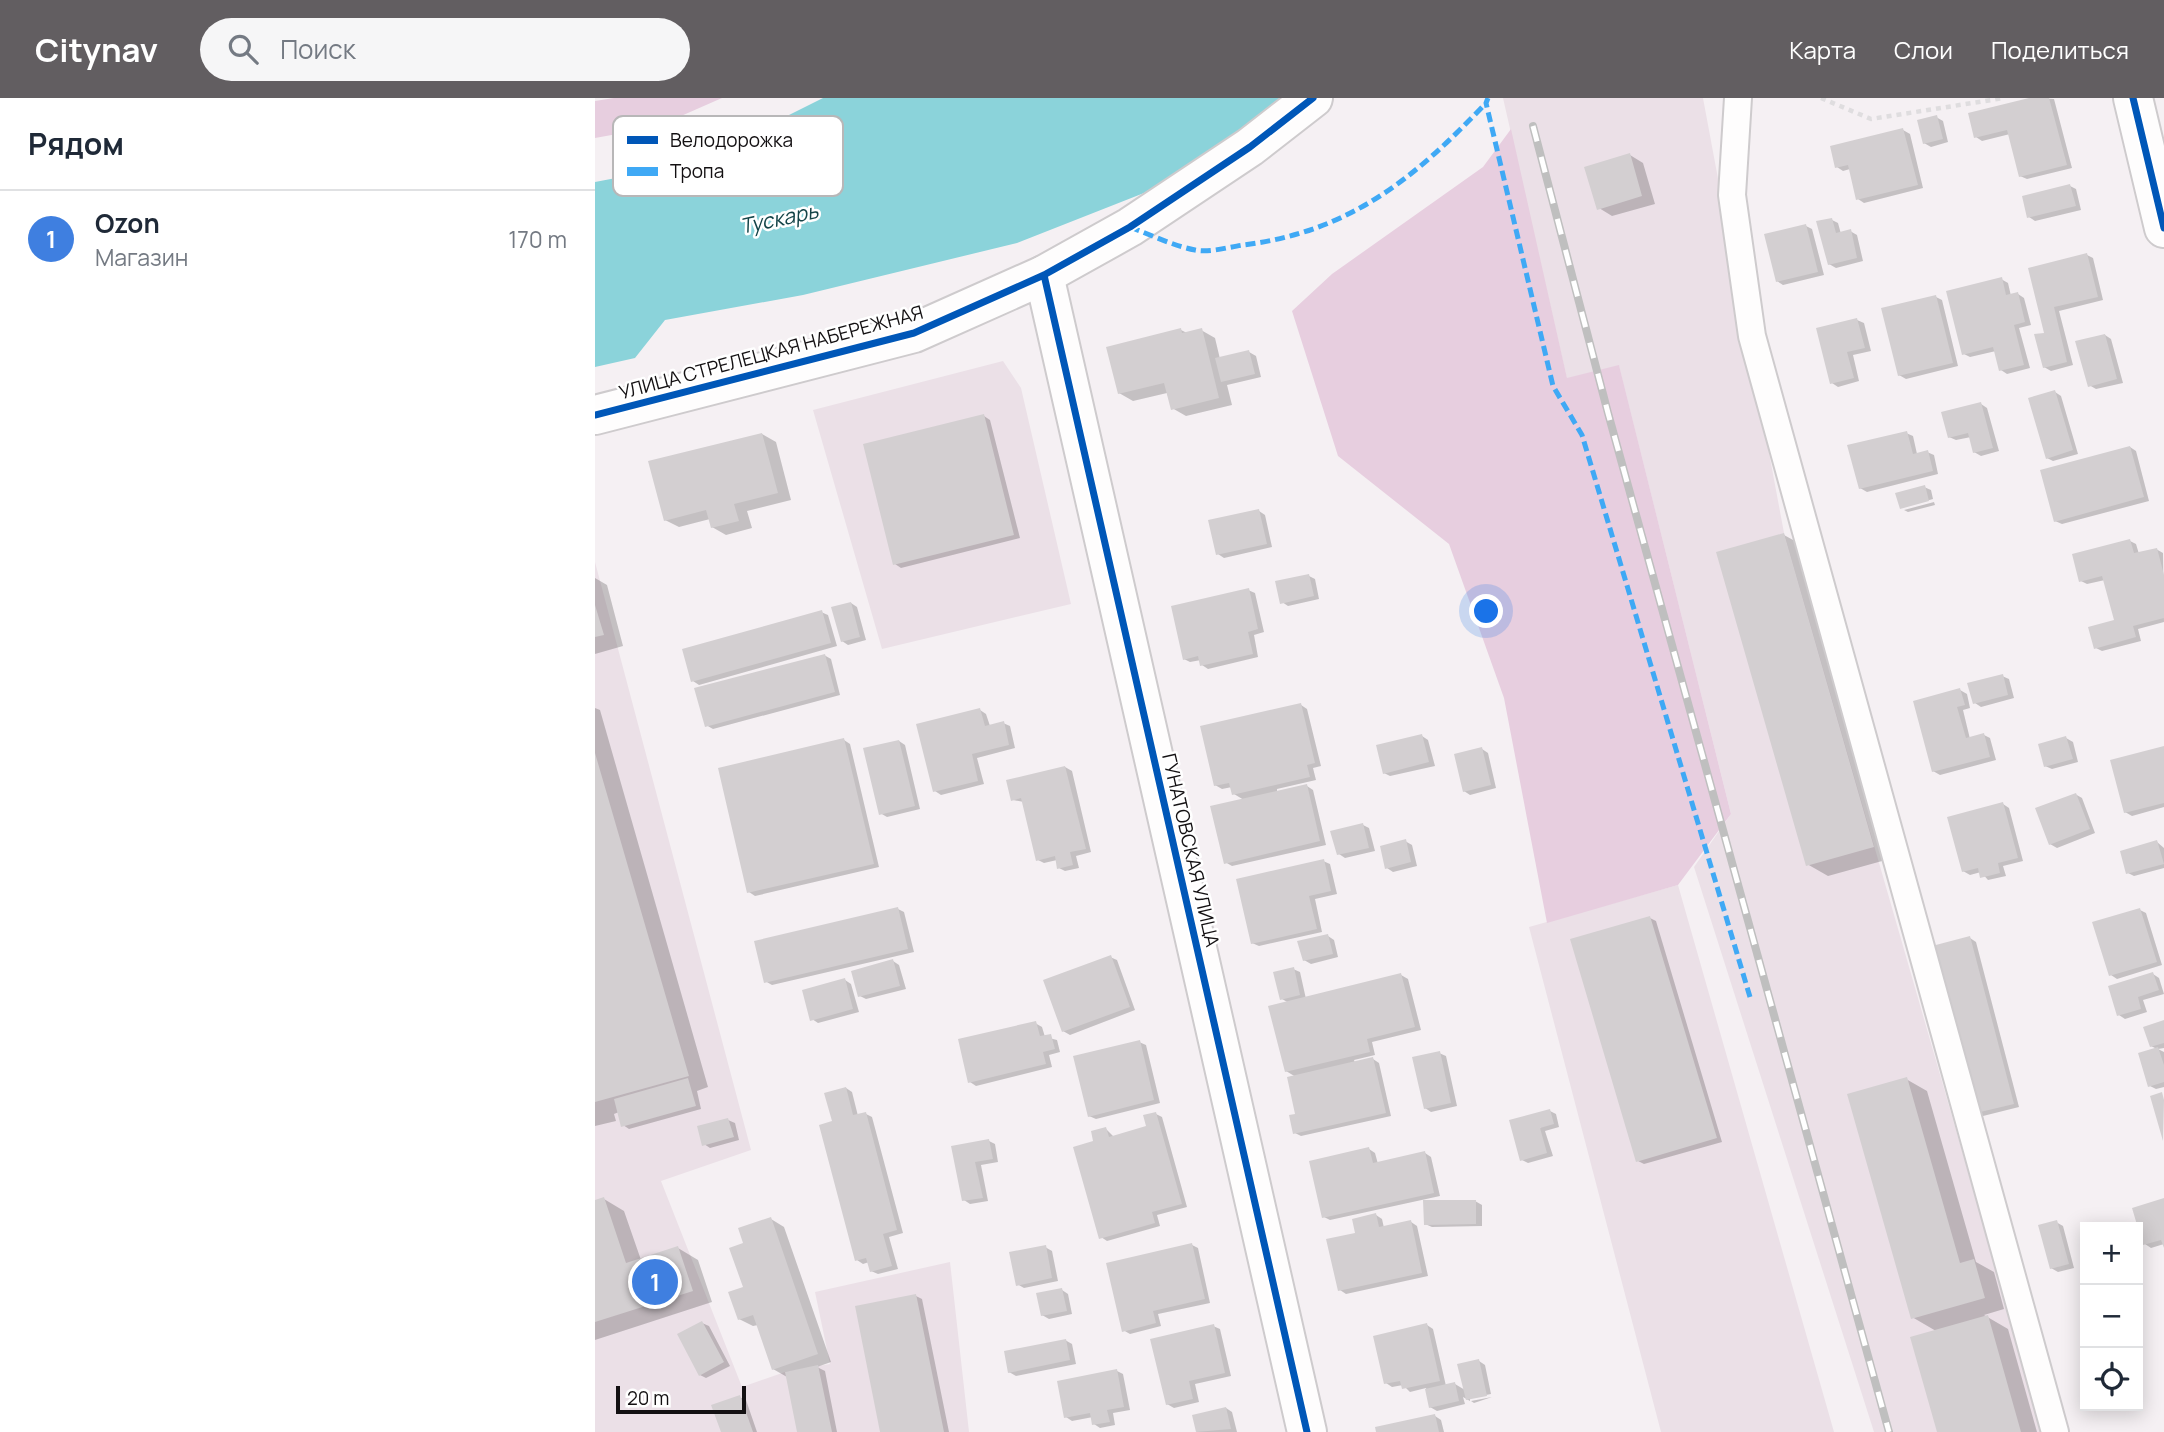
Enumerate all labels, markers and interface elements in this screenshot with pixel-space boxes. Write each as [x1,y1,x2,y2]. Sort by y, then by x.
search box [200,18,690,81]
text: Citynav [35,27,158,72]
icon: search [224,30,262,68]
text: Поиск [280,31,356,67]
text: Карта [1789,33,1856,66]
text: Слои [1894,33,1953,66]
text: Поделиться [1991,33,2129,66]
legend [613,116,843,196]
text: Рядом [28,123,124,164]
text: Велодорожка [670,127,793,153]
text: Тропа [670,158,724,184]
water label: Тускарь [737,196,821,240]
text: Ozon [95,205,160,241]
text: 1 [46,223,56,255]
text: 170 m [508,223,567,255]
text: Магазин [95,241,188,273]
street label: УЛИЦА СТРЕЛЕЦКАЯ НАБЕРЕЖНАЯ [616,299,926,405]
your location [1469,594,1503,628]
street label: ГУНАТОВСКАЯ УЛИЦА [1156,751,1226,949]
map controls [2080,1222,2143,1411]
button: + [2080,1222,2143,1285]
pin: 1 [632,1256,678,1308]
button: − [2080,1285,2143,1348]
button: locate [2080,1348,2143,1411]
scale bar [616,1383,745,1415]
text: 20 m [627,1385,669,1411]

